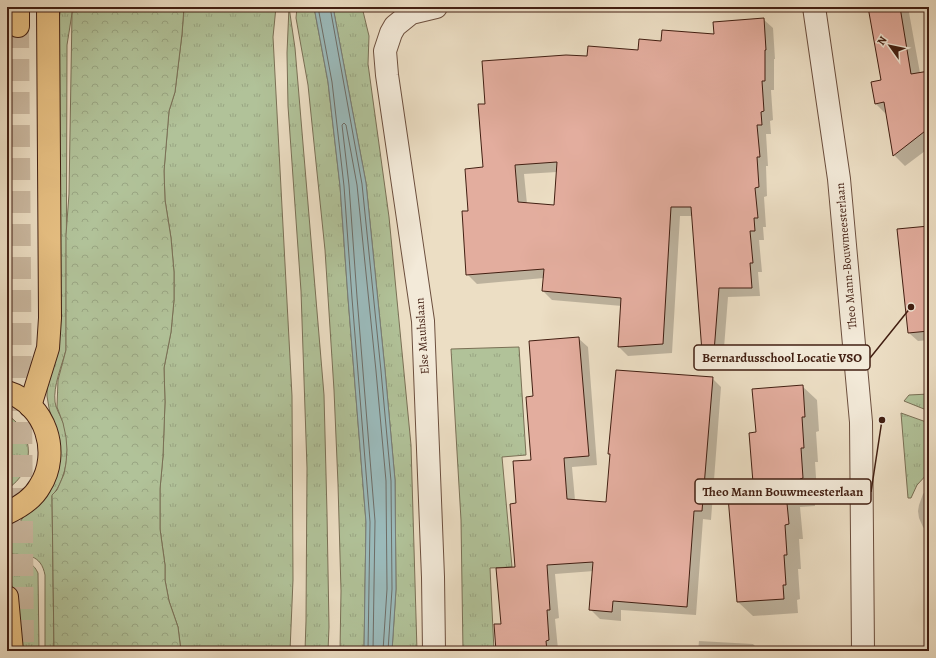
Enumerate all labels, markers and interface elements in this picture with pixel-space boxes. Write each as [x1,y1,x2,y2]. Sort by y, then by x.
north arrow [870,26,910,66]
text: N [874,33,891,48]
street label: Theo Mann-Bouwmeesterlaan [832,182,860,330]
street label: Else Mauhslaan [411,297,433,375]
callout: Bernardusschool Locatie VSO [694,345,870,370]
text: Bernardusschool Locatie VSO [702,349,862,366]
callout: Theo Mann Bouwmeesterlaan [695,479,871,504]
text: Theo Mann Bouwmeesterlaan [703,483,864,500]

